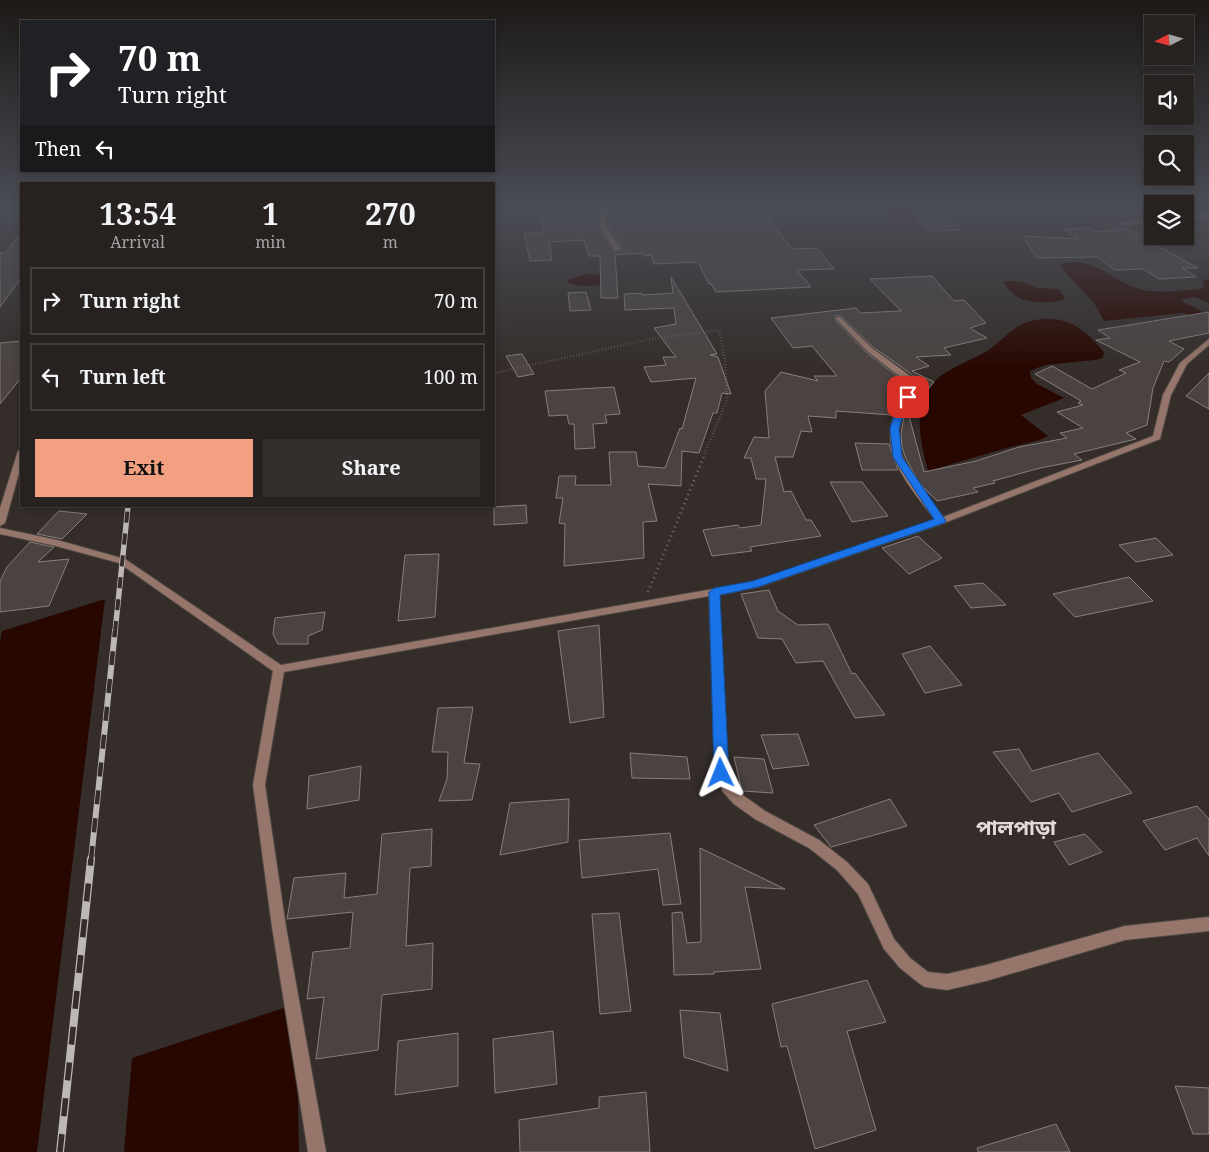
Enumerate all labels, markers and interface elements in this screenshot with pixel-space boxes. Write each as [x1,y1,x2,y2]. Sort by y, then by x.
north arrow [1144,15,1194,65]
map controls [1144,15,1194,245]
text: 70 m [118,34,201,81]
icon: right [35,40,100,105]
button: sound [1144,75,1194,125]
text: Turn right [118,79,227,109]
icon: left [91,135,119,163]
button: search [1144,135,1194,185]
text: Then [35,136,81,162]
text: 13:54 [99,193,176,234]
text: 1 [262,193,279,234]
text: 270 [365,193,416,234]
button: layers [1144,195,1194,245]
text: Arrival [110,231,165,253]
text: min [255,231,286,253]
text: m [383,231,398,253]
icon: right [37,287,65,315]
text: Turn right [80,288,180,314]
text: 70 m [434,288,478,314]
icon: left [37,363,65,391]
text: Turn left [80,364,166,390]
text: 100 m [423,364,478,390]
pin [887,376,929,418]
icon: arrive [894,383,922,411]
button: Exit [35,439,253,497]
button: Share [263,439,480,497]
position arrow [694,746,746,798]
district label: পালপাড়া [976,813,1057,841]

